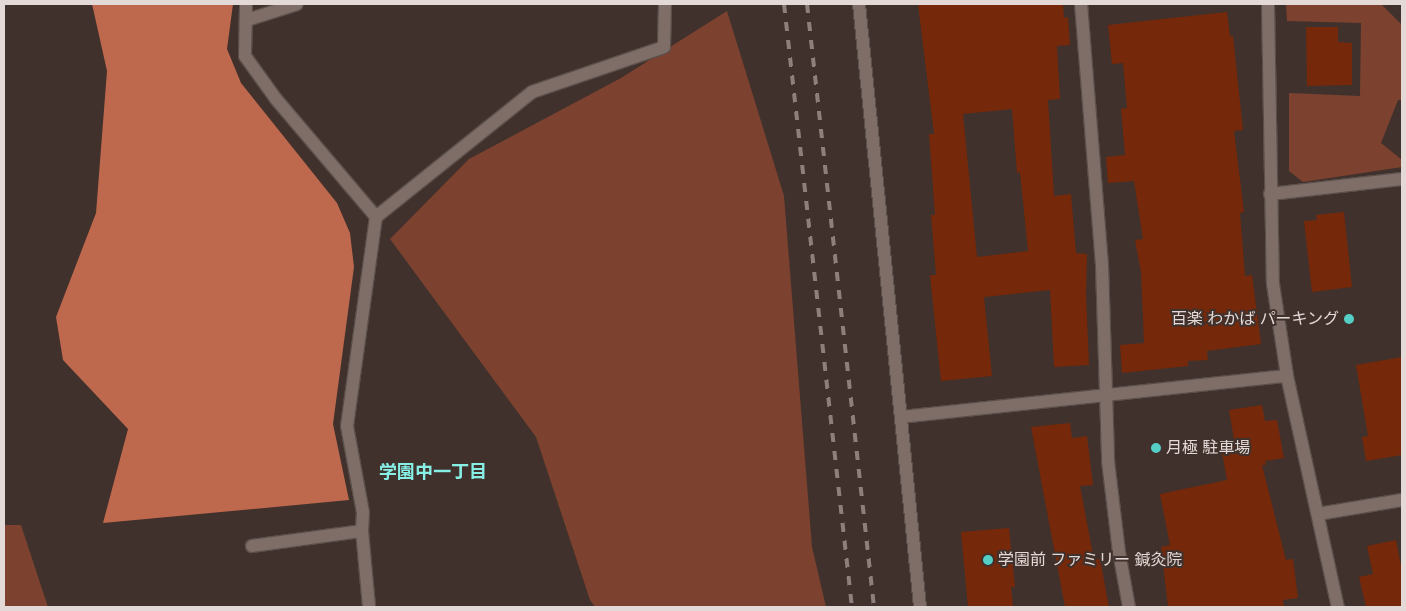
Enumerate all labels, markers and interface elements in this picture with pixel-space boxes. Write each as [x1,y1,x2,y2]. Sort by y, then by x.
place label: 百楽 わかば パーキング [1171,309,1339,329]
marker: 百楽 わかば パーキング [1343,313,1355,325]
place label: 月極 駐車場 [1166,438,1250,458]
marker: 月極 駐車場 [1150,442,1162,454]
district label: 学園中一丁目 [379,461,487,483]
place label: 学園前 ファミリー 鍼灸院 [998,550,1182,570]
marker: 学園前 ファミリー 鍼灸院 [982,554,994,566]

